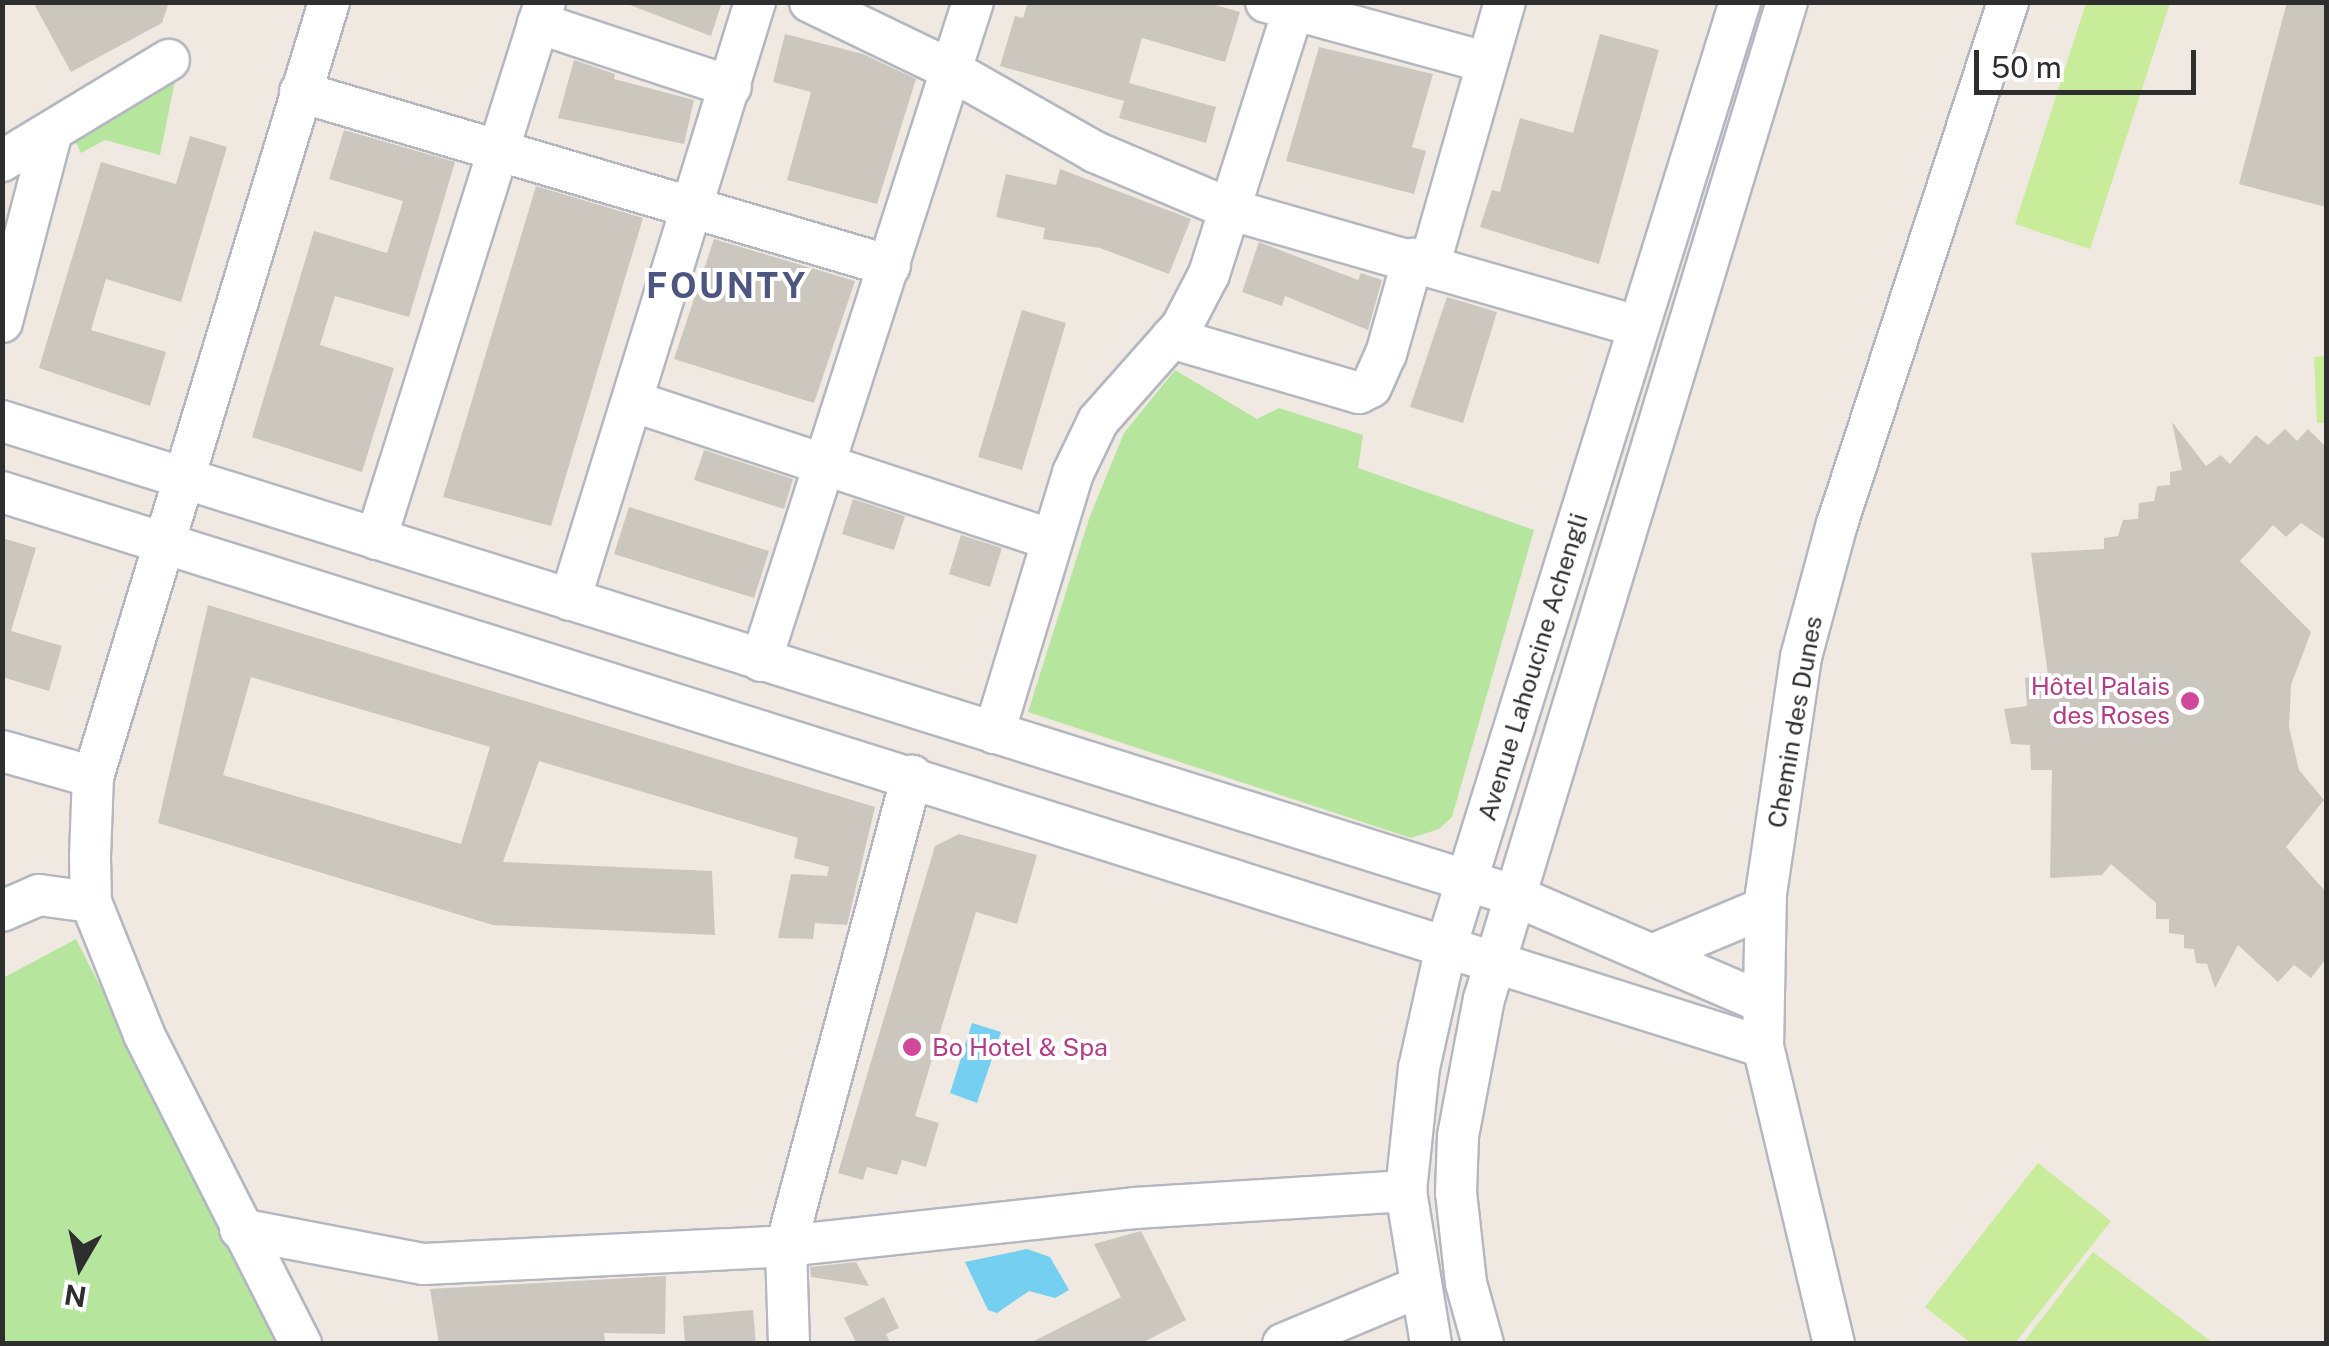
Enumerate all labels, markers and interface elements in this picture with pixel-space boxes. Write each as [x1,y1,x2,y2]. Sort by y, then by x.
scale bar [1979,30,2202,92]
text: 50 m [1991,49,2062,85]
district label: FOUNTY [646,265,808,307]
street label: Avenue Lahoucine Achengli [1472,509,1594,825]
street label: Chemin des Dunes [1762,613,1828,831]
place label: Hôtel Palais des Roses [2031,672,2170,731]
marker: Hôtel Palais des Roses [2179,690,2201,712]
place label: Bo Hotel & Spa [932,1032,1108,1062]
marker: Bo Hotel & Spa [901,1036,923,1058]
north arrow [30,1216,130,1316]
text: N [62,1278,89,1314]

